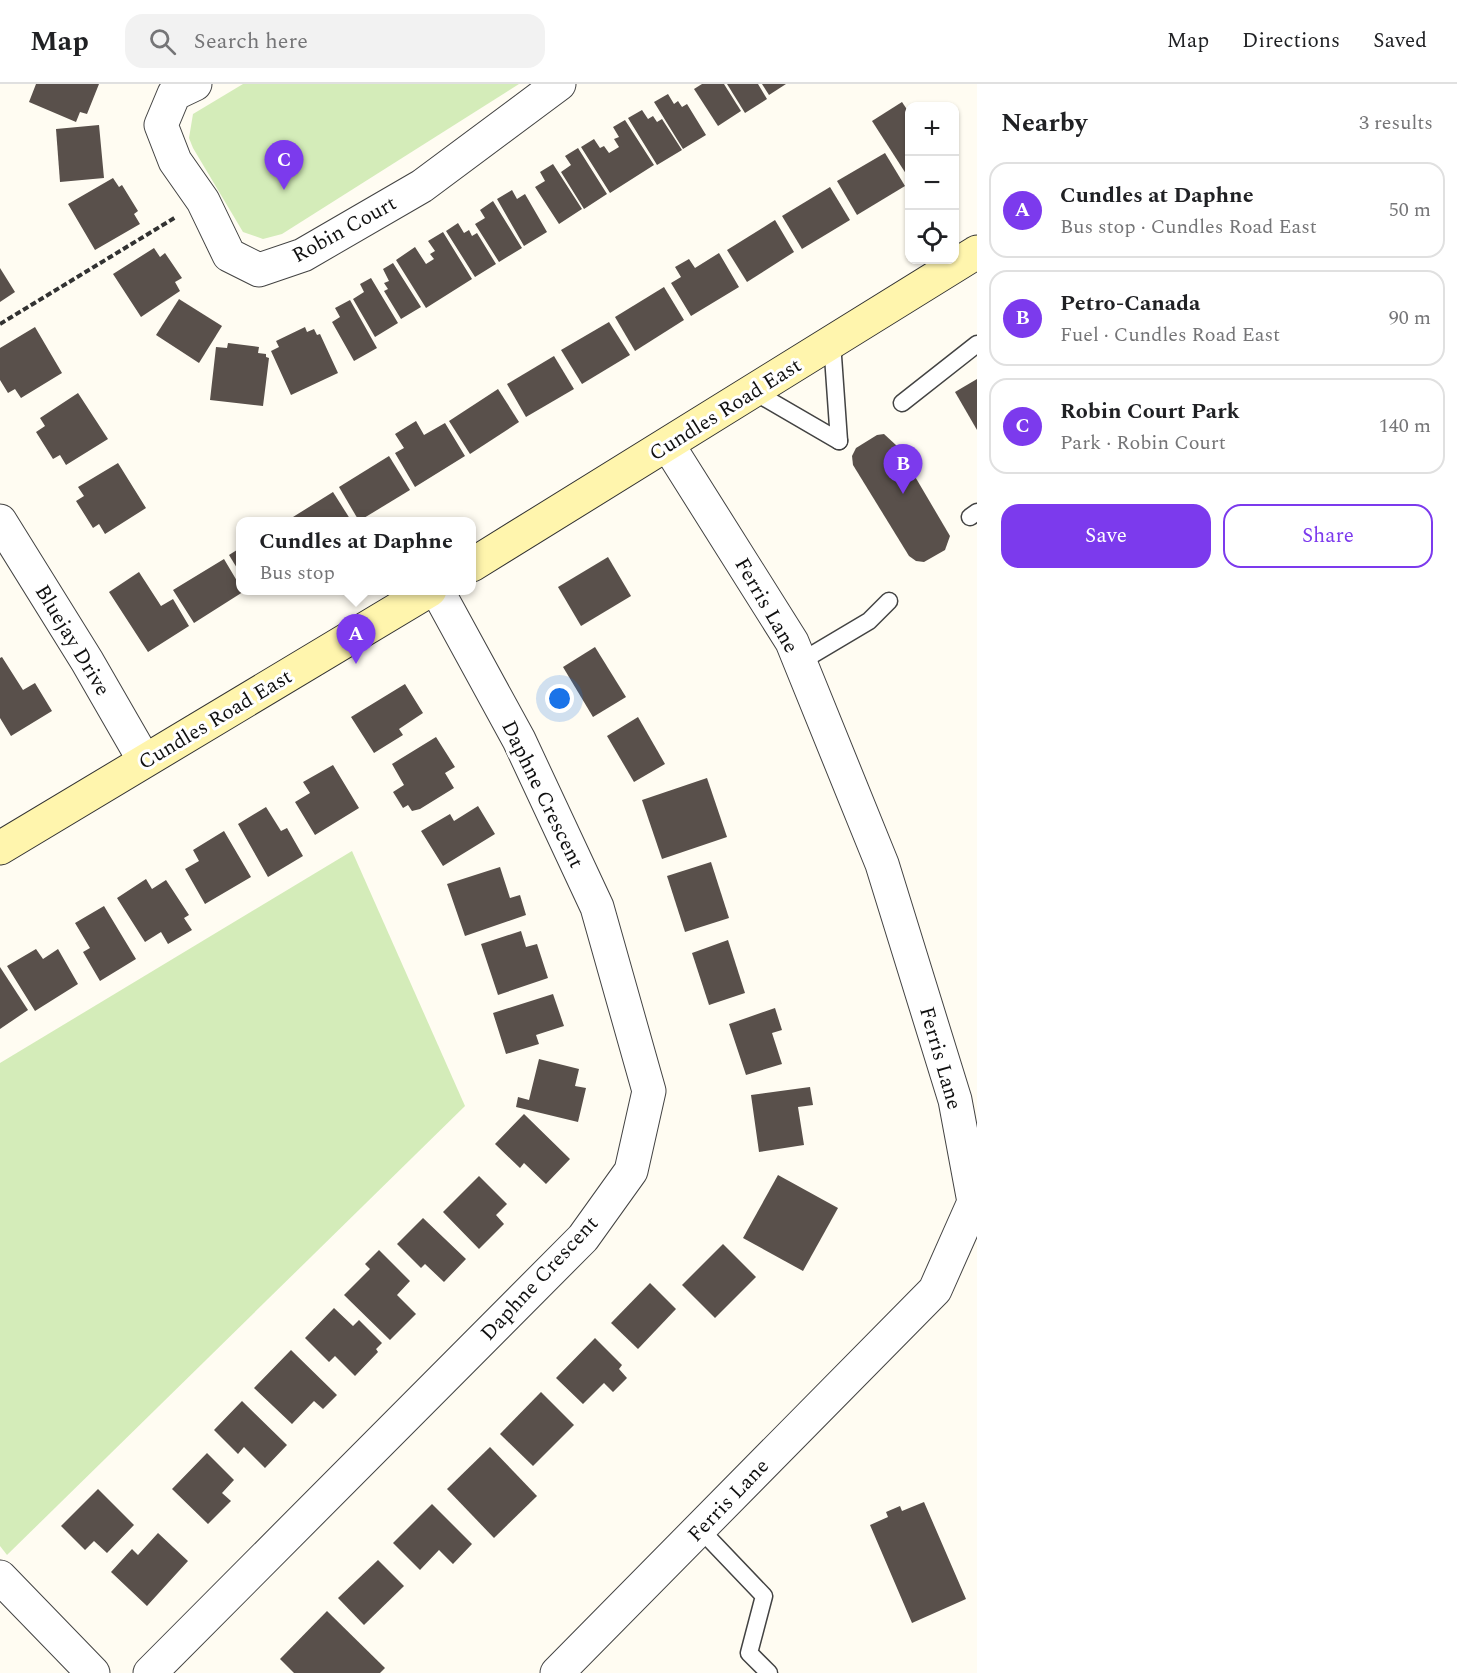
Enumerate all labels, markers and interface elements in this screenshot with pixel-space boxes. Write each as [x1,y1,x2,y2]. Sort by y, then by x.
search box [125,14,545,68]
text: Map [30,20,89,63]
icon: search [146,25,179,58]
text: Search here [194,25,308,58]
text: Map [1167,25,1209,57]
text: Directions [1242,25,1340,57]
text: Saved [1373,25,1427,57]
map controls [905,102,959,264]
button: + [905,102,959,156]
text: Nearby [1001,103,1087,143]
text: 3 results [1359,108,1433,138]
pin: C [264,141,304,190]
button: − [905,156,959,210]
text: Cundles at Daphne [1060,179,1254,212]
street label: Robin Court [286,188,403,272]
text: A [1015,195,1030,225]
text: 50 m [1389,195,1431,225]
button: locate [905,210,959,264]
text: Bus stop · Cundles Road East [1060,212,1317,242]
text: Petro-Canada [1060,287,1200,320]
text: B [1015,303,1030,333]
text: 90 m [1389,303,1431,333]
text: Fuel · Cundles Road East [1060,320,1280,350]
street label: Cundles Road East [643,350,808,470]
text: Robin Court Park [1060,395,1240,428]
text: C [1015,411,1030,441]
text: 140 m [1379,411,1431,441]
text: Park · Robin Court [1060,428,1226,458]
pin: B [884,444,922,494]
button: Save [1001,504,1211,568]
button: Share [1223,504,1433,568]
popup [236,517,476,595]
text: Cundles at Daphne [259,525,453,558]
street label: Ferris Lane [726,552,806,659]
text: Bus stop [259,558,335,588]
street label: Bluejay Drive [26,579,118,702]
pin: A [336,614,376,664]
street label: Cundles Road East [132,661,299,779]
your location [545,684,574,713]
street label: Daphne Crescent [492,715,592,874]
street label: Ferris Lane [910,1003,970,1114]
street label: Daphne Crescent [473,1209,606,1348]
street label: Ferris Lane [680,1451,777,1550]

